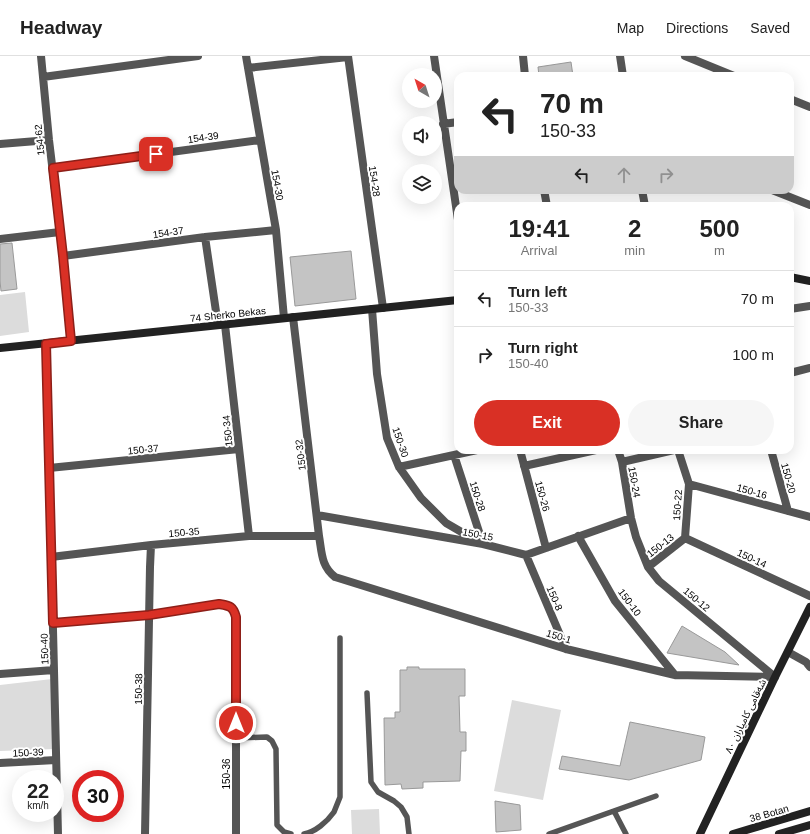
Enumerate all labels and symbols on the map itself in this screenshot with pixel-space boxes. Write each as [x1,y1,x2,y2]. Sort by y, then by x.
north arrow [402,68,442,108]
street label: 154-62 [32,123,47,156]
street label: 154-39 [187,130,220,145]
pin [139,137,173,171]
street label: 154-28 [367,165,382,198]
street label: 154-30 [269,169,286,202]
street label: 154-37 [152,225,185,240]
street label: 74 Sherko Bekas [190,305,267,324]
street label: 150-34 [220,414,235,447]
street label: 150-30 [390,426,411,459]
street label: 150-32 [293,438,308,471]
street label: 150-37 [127,442,160,457]
street label: 150-20 [779,462,798,495]
street label: 150-24 [626,466,643,499]
street label: 150-28 [467,480,488,513]
street label: 150-26 [533,480,552,513]
street label: 150-16 [735,482,769,501]
street label: 150-22 [671,489,684,521]
street label: 150-35 [168,526,200,539]
street label: 150-15 [462,526,495,543]
street label: 150-13 [645,531,676,559]
street label: 150-14 [735,547,769,570]
street label: 150-8 [544,584,565,613]
street label: 150-12 [681,585,712,614]
street label: 150-10 [616,587,644,618]
street label: 150-1 [545,627,573,646]
street label: 150-40 [38,633,51,665]
street label: 150-38 [133,673,144,705]
street label: شەقامی کامیاران ٨٠ [723,677,769,756]
position arrow [215,702,257,744]
street label: 150-39 [12,746,44,759]
street label: 150-36 [221,758,232,790]
speed limit sign: 30 [72,770,124,822]
street label: 38 Botan [748,803,790,824]

